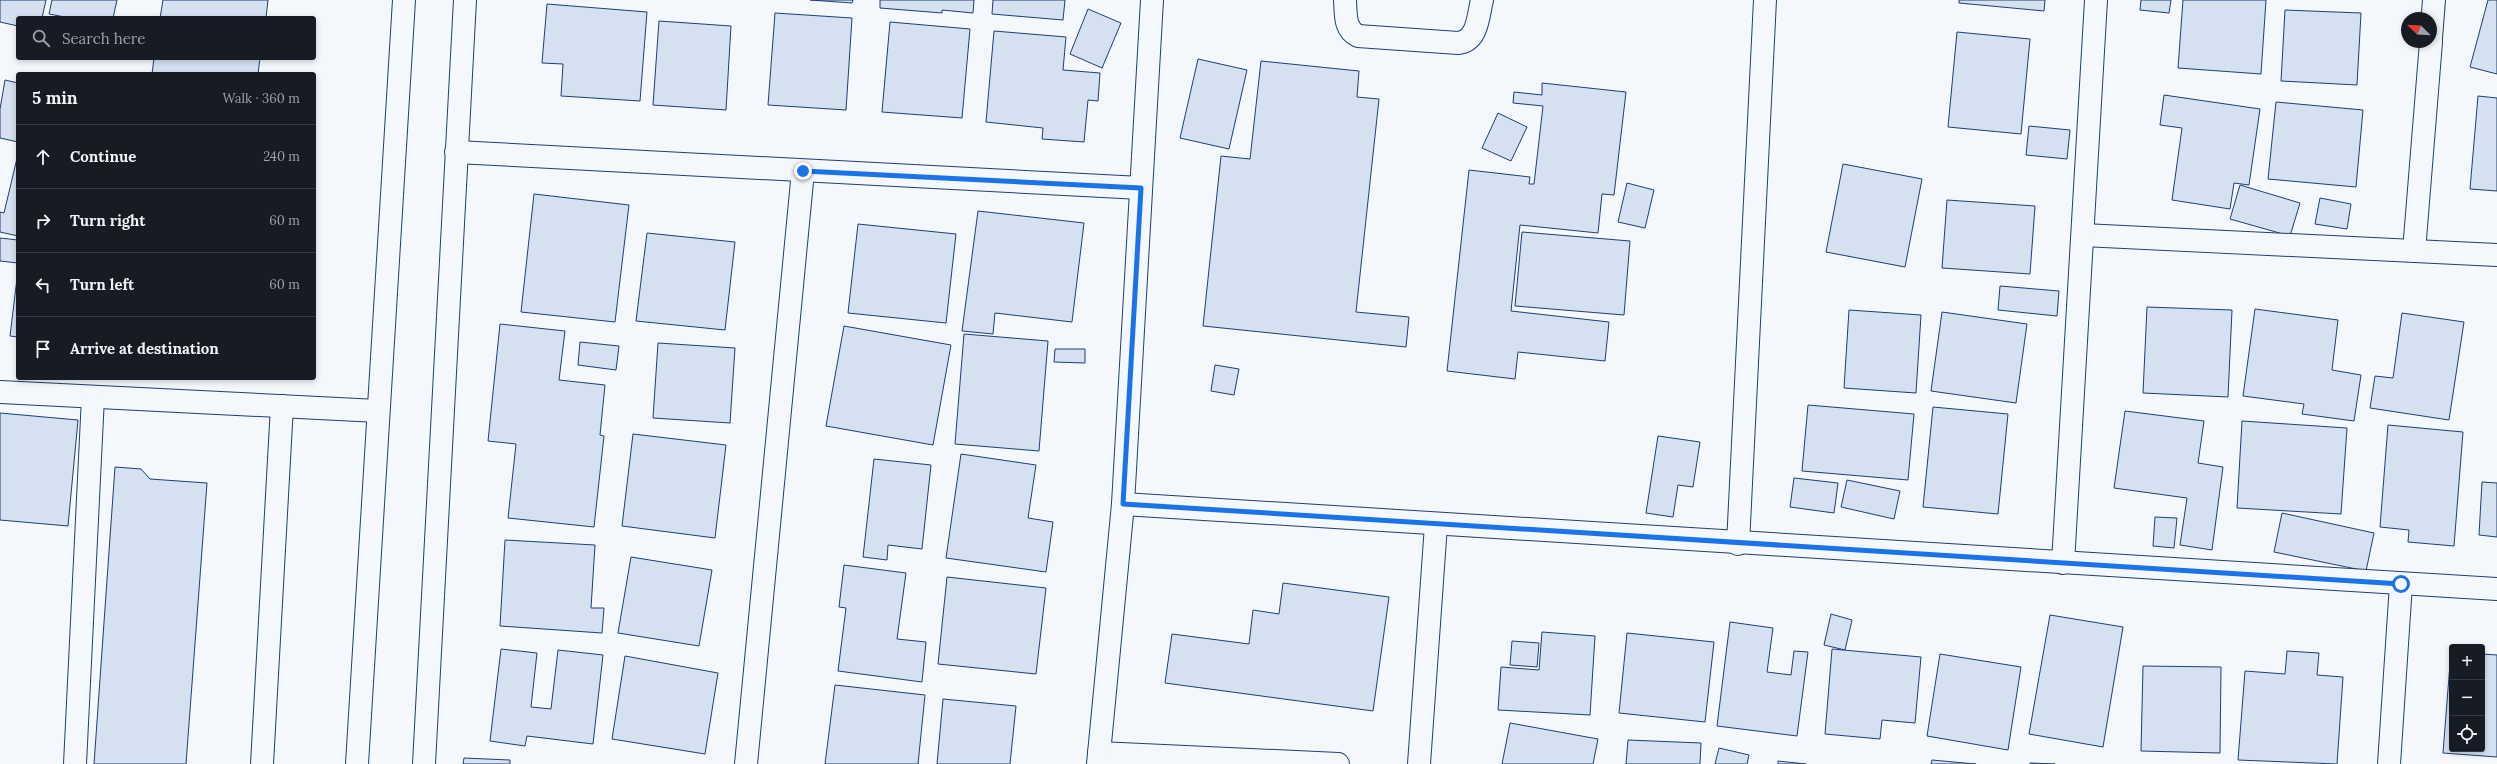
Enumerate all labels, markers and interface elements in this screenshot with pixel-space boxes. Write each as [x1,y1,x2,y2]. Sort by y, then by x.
north arrow [2401,12,2437,48]
search box [16,16,316,60]
icon: search [30,27,52,49]
text: Search here [62,29,145,48]
text: 5 min [32,87,78,109]
text: Walk · 360 m [222,90,300,107]
icon: ahead [32,146,54,168]
text: Continue [70,147,136,166]
text: 240 m [263,148,300,165]
route end [794,162,812,180]
icon: right [32,210,54,232]
text: Turn right [70,211,146,230]
text: 60 m [269,212,300,229]
icon: left [32,274,54,296]
text: Turn left [70,275,134,294]
text: 60 m [269,276,300,293]
icon: arrive [32,338,54,360]
text: Arrive at destination [70,339,219,358]
route start [2392,575,2410,593]
map controls [2449,644,2485,752]
button: + [2449,644,2485,680]
button: − [2449,680,2485,716]
button: locate [2449,716,2485,752]

